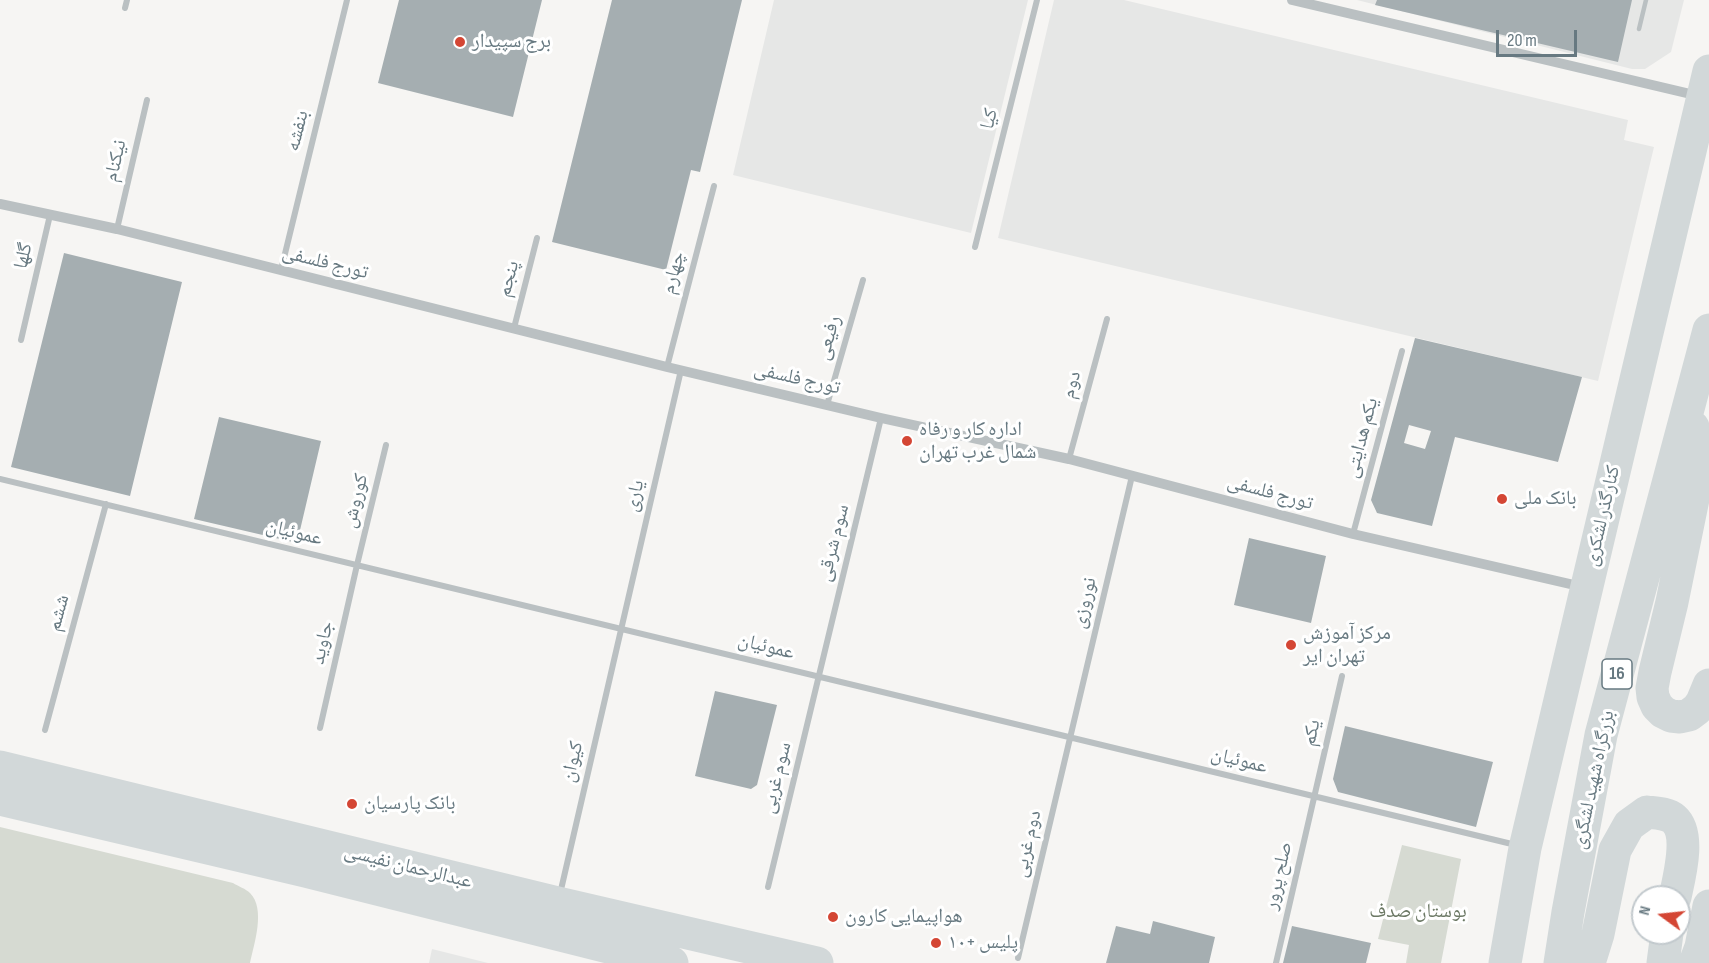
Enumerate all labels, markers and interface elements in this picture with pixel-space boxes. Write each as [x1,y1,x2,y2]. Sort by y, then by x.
scale bar [1499,18,1580,56]
place label: برج سپیدار [472,30,551,54]
text: 20 m [1507,30,1537,51]
marker: برج سپیدار [453,35,467,49]
street label: کیا [976,106,1004,132]
street label: بنفشه [281,108,315,154]
street label: نیکنام [100,138,132,184]
street label: گلها [9,241,39,271]
street label: تورج فلسفی [279,241,371,285]
street label: چهارم [657,249,691,297]
street label: پنجم [493,258,525,300]
street label: رفیعی [811,313,847,363]
street label: تورج فلسفی [751,357,843,401]
street label: دوم [1057,369,1087,401]
street label: یکم هدایتی [1340,395,1384,481]
place label: اداره کار و رفاه شمال غرب تهران [919,418,1036,465]
marker: اداره کار و رفاه شمال غرب تهران [900,434,914,448]
street label: کنارگذر لشکری [1580,463,1626,569]
street label: تورج فلسفی [1224,470,1316,516]
street label: کوروش [338,471,374,531]
street label: یاری [620,478,650,514]
place label: بانک ملی [1514,487,1577,511]
marker: بانک ملی [1495,492,1509,506]
street label: سوم شرقی [813,502,855,584]
street label: عموئیان [263,514,325,552]
street label: نوروزی [1067,575,1103,631]
street label: ششم [43,592,75,634]
street label: جاوید [306,619,340,667]
place label: مرکز آموزش تهران ایر [1303,622,1391,669]
street label: عموئیان [735,628,797,666]
marker: مرکز آموزش تهران ایر [1284,638,1298,652]
road number: 16 [1602,659,1632,689]
street label: بزرگراه شهید لشگری [1568,708,1620,852]
street label: یکم [1297,717,1327,749]
street label: کیوان [557,739,589,785]
street label: سوم غربی [757,740,797,816]
street label: عموئیان [1208,742,1270,780]
place label: بانک پارسیان [364,792,456,816]
marker: بانک پارسیان [345,797,359,811]
street label: دوم غربی [1009,808,1047,880]
street label: عبدالرحمان نفیسی [342,840,474,894]
street label: صلح پرور [1260,840,1298,912]
north arrow [1631,885,1691,945]
park label: بوستان صدف [1369,900,1467,924]
text: N [1635,904,1655,917]
place label: هواپیمایی کارون [845,905,963,929]
marker: هواپیمایی کارون [826,910,840,924]
place label: پلیس +۱۰ [948,931,1018,955]
marker: پلیس +۱۰ [929,936,943,950]

